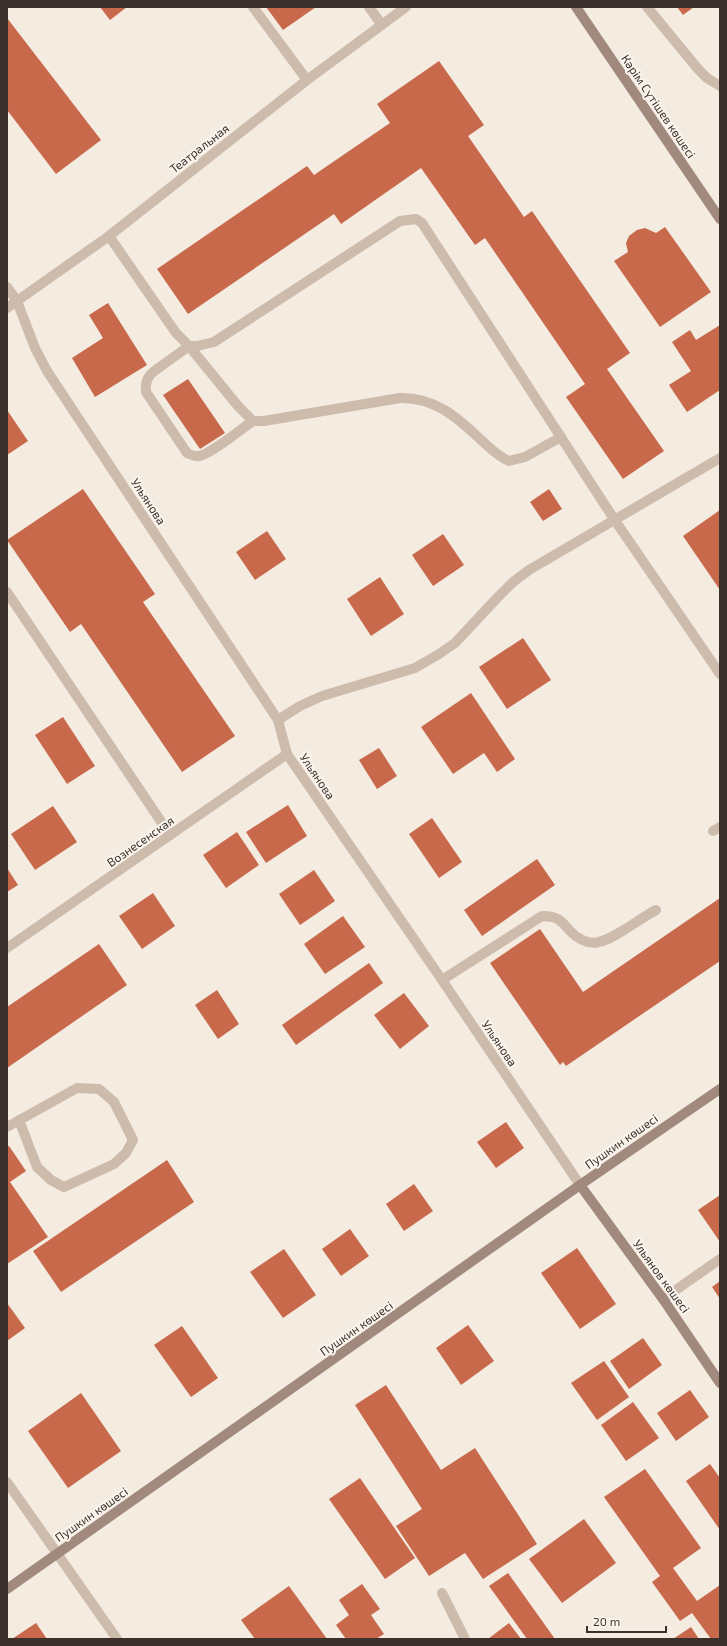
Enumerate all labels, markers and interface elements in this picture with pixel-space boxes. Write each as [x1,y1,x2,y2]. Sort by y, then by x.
street label: Кәрім Сүтішев көшесі [619,52,699,160]
street label: Театральная [167,121,231,175]
street label: Ульянова [129,475,169,527]
street label: Ульянова [298,750,338,802]
street label: Вознесенская [104,813,176,869]
street label: Ульянова [480,1017,520,1069]
street label: Пушкин көшесі [582,1111,661,1172]
street label: Ульянов көшесі [631,1237,693,1315]
street label: Пушкин көшесі [317,1298,396,1359]
street label: Пушкин көшесі [52,1484,131,1545]
scale bar [587,1608,666,1634]
text: 20 m [593,1614,620,1628]

